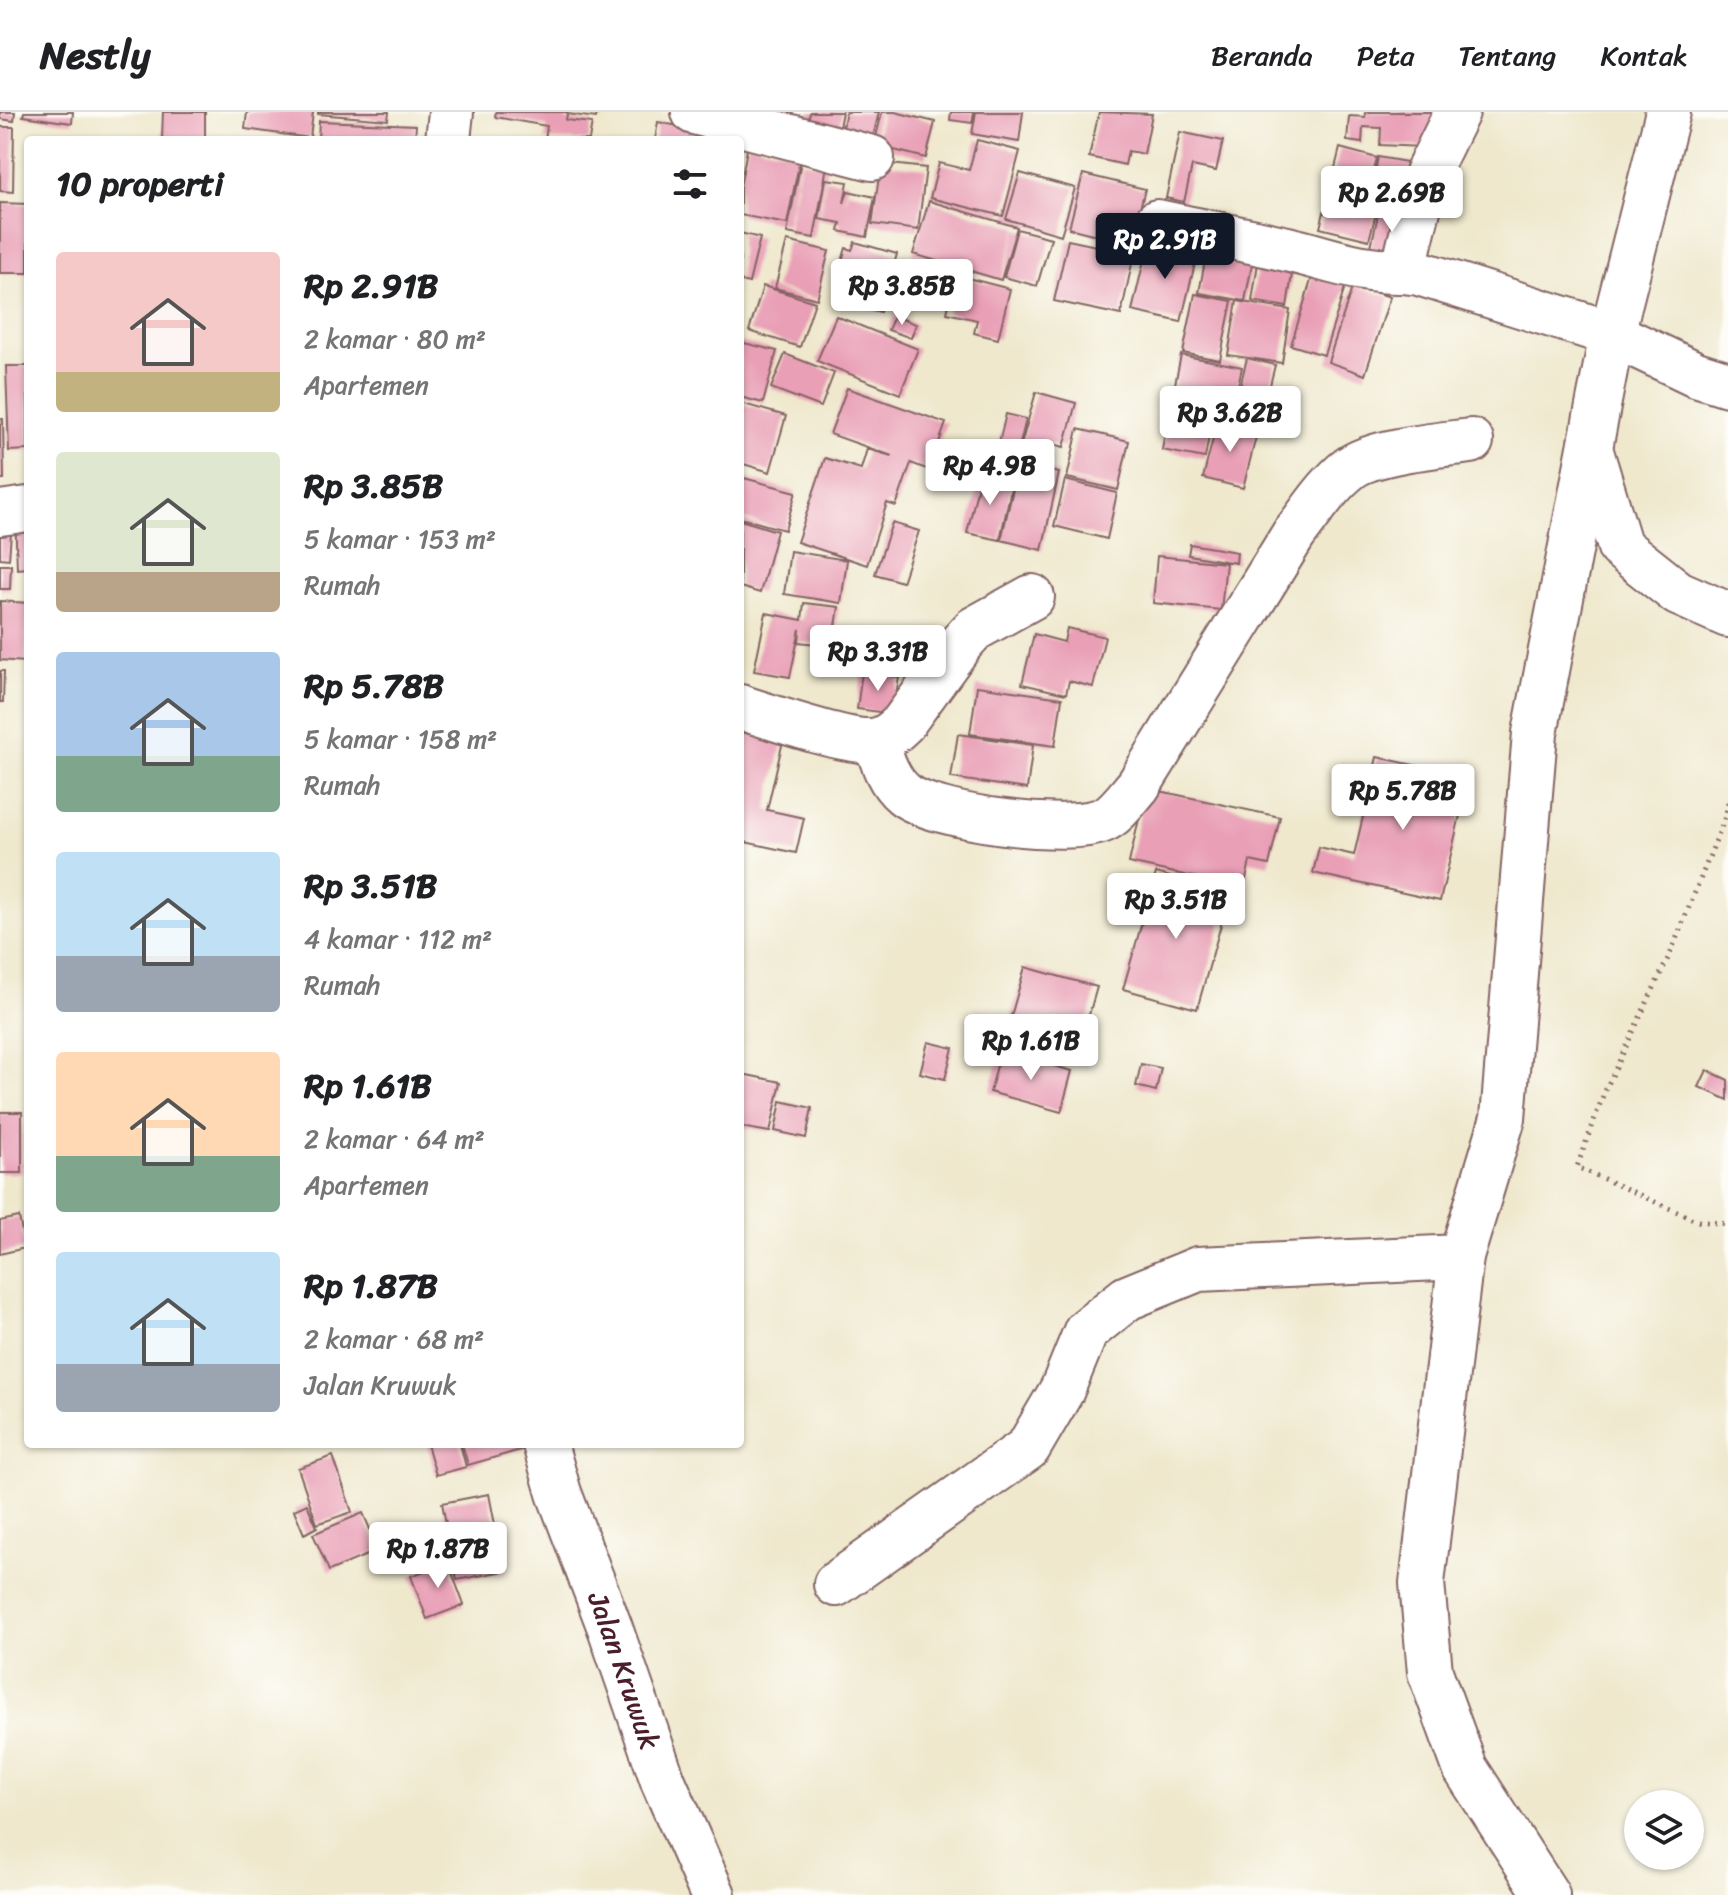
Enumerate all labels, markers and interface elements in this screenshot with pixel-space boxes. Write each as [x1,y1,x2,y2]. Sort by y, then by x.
text: Nestly [40,22,151,89]
text: Beranda [1211,31,1313,80]
text: Peta [1357,31,1414,80]
text: Tentang [1458,31,1556,80]
text: Kontak [1600,31,1688,80]
text: 10 properti [56,154,224,214]
icon: filters [668,162,712,206]
pin: Rp 2.69B [1309,166,1475,234]
text: Rp 2.69B [1339,169,1445,215]
pin: Rp 2.91B [1082,213,1248,281]
text: Rp 2.91B [1114,216,1216,262]
text: Rp 2.91B [304,256,438,316]
pin: Rp 3.85B [819,259,985,327]
text: Rp 3.85B [849,262,955,308]
icon: home [120,284,216,380]
text: 2 kamar · 80 m² [304,316,486,362]
text: Apartemen [304,362,429,408]
pin: Rp 3.62B [1147,386,1313,454]
text: Rp 3.62B [1178,389,1282,435]
pin: Rp 4.9B [916,439,1064,507]
text: Rp 4.9B [943,442,1037,488]
text: Rp 3.85B [304,456,443,516]
icon: home [120,484,216,580]
text: 5 kamar · 153 m² [304,516,496,562]
text: Rumah [304,562,380,608]
pin: Rp 3.31B [795,625,961,693]
text: Rp 3.31B [828,628,928,674]
text: Rp 5.78B [304,656,444,716]
icon: home [120,684,216,780]
text: 5 kamar · 158 m² [304,716,497,762]
text: Rumah [304,762,380,808]
pin: Rp 5.78B [1320,764,1486,832]
text: Rp 5.78B [1350,767,1456,813]
text: Rp 3.51B [304,856,437,916]
pin: Rp 3.51B [1093,873,1259,941]
text: Rp 3.51B [1125,876,1227,922]
icon: home [120,884,216,980]
text: 4 kamar · 112 m² [304,916,492,962]
text: Rumah [304,962,380,1008]
pin: Rp 1.61B [948,1014,1114,1082]
text: Rp 1.61B [982,1017,1080,1063]
text: Rp 1.61B [304,1056,432,1116]
icon: home [120,1084,216,1180]
text: 2 kamar · 64 m² [304,1116,485,1162]
text: Apartemen [304,1162,429,1208]
text: Rp 1.87B [304,1256,438,1316]
icon: home [120,1284,216,1380]
text: 2 kamar · 68 m² [304,1316,484,1362]
text: Jalan Kruwuk [304,1362,457,1408]
pin: Rp 1.87B [355,1522,521,1590]
text: Rp 1.87B [387,1525,489,1571]
street label: Jalan Kruwuk [573,1584,674,1756]
map controls [1624,1790,1704,1870]
button: layers [1624,1790,1704,1870]

